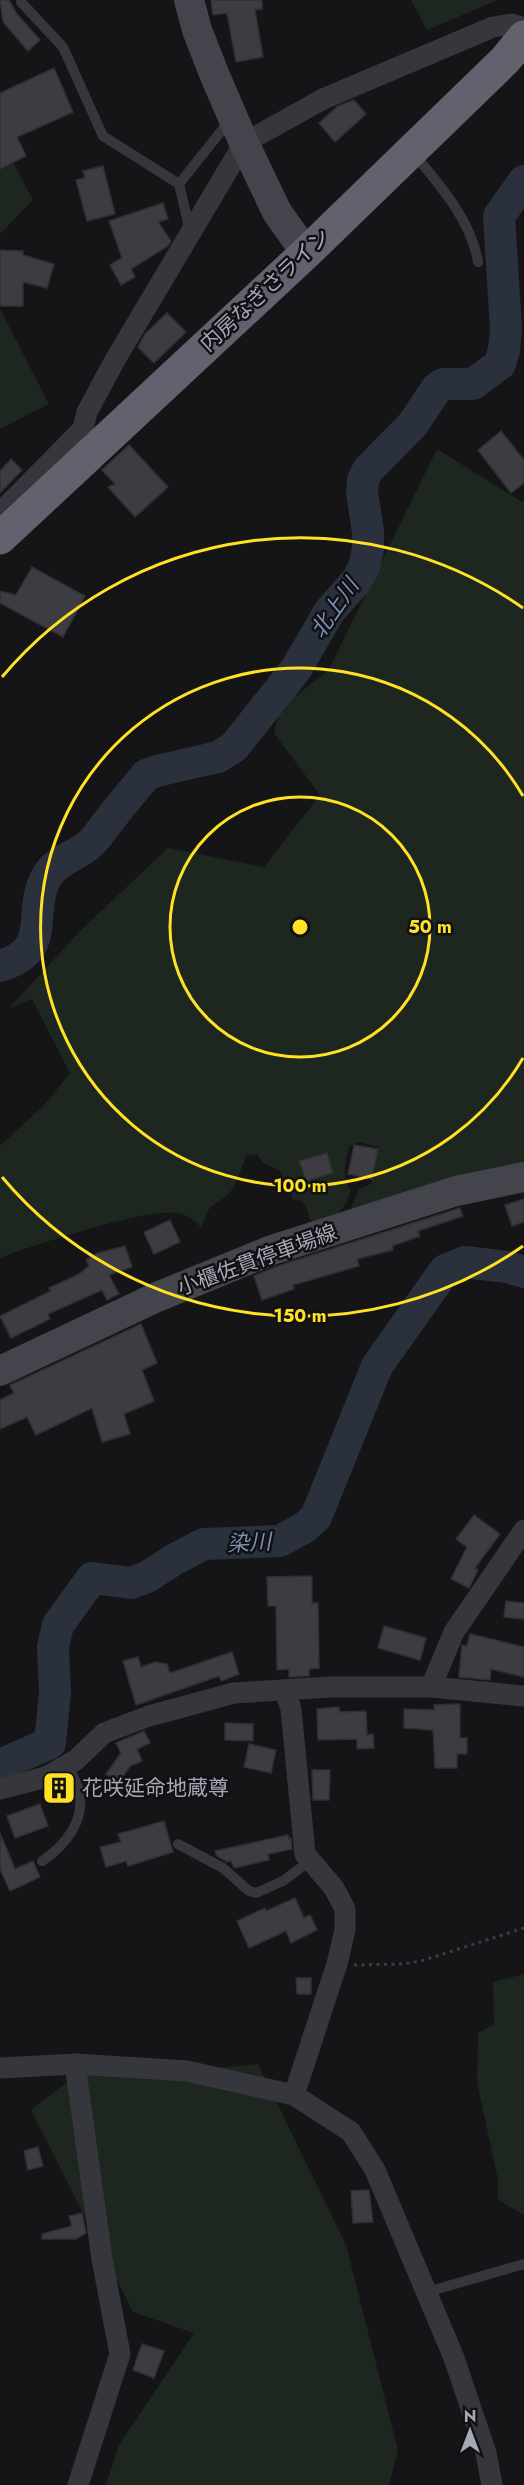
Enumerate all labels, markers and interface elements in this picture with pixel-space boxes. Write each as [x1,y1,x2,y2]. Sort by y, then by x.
street label: 内房なぎさライン [193,222,337,358]
water label: 北上川 [302,570,367,644]
text: 50 m [408,914,452,940]
centre of rings [290,917,310,937]
text: 100 m [273,1173,327,1199]
street label: 小櫃佐貫停車場線 [173,1217,341,1303]
text: 150 m [274,1303,326,1329]
water label: 染川 [226,1525,274,1559]
building icon: 花咲延命地蔵尊 [41,1770,77,1806]
place label: 花咲延命地蔵尊 [82,1773,229,1803]
north arrow [440,2401,500,2461]
text: N [464,2405,476,2428]

